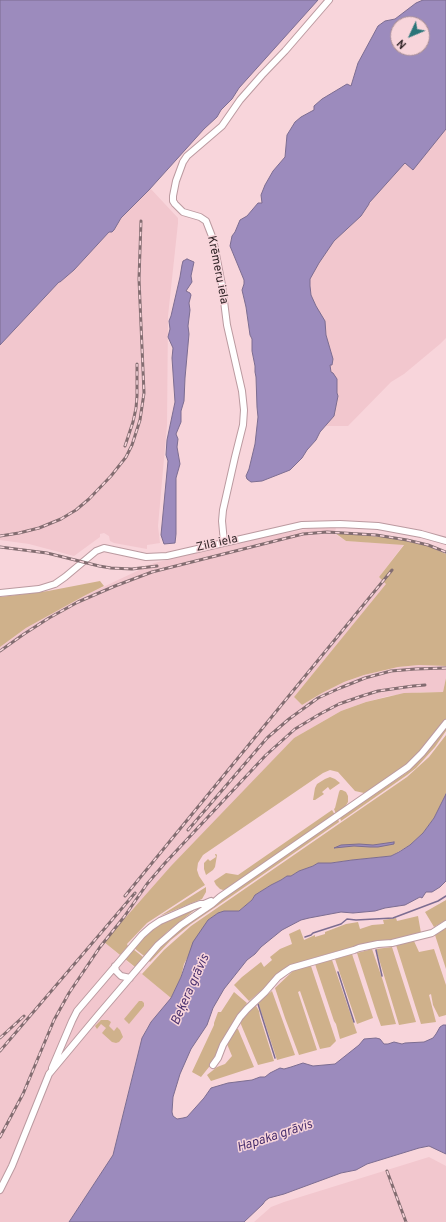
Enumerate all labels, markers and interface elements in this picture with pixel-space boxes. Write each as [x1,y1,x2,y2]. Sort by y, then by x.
north arrow [390,16,430,56]
text: N [394,36,410,51]
street label: Krēmeru iela [203,235,231,305]
street label: Zilā iela [195,532,239,556]
water label: Beķera grāvis [168,952,214,1028]
water label: Hapaka grāvis [235,1117,315,1157]

